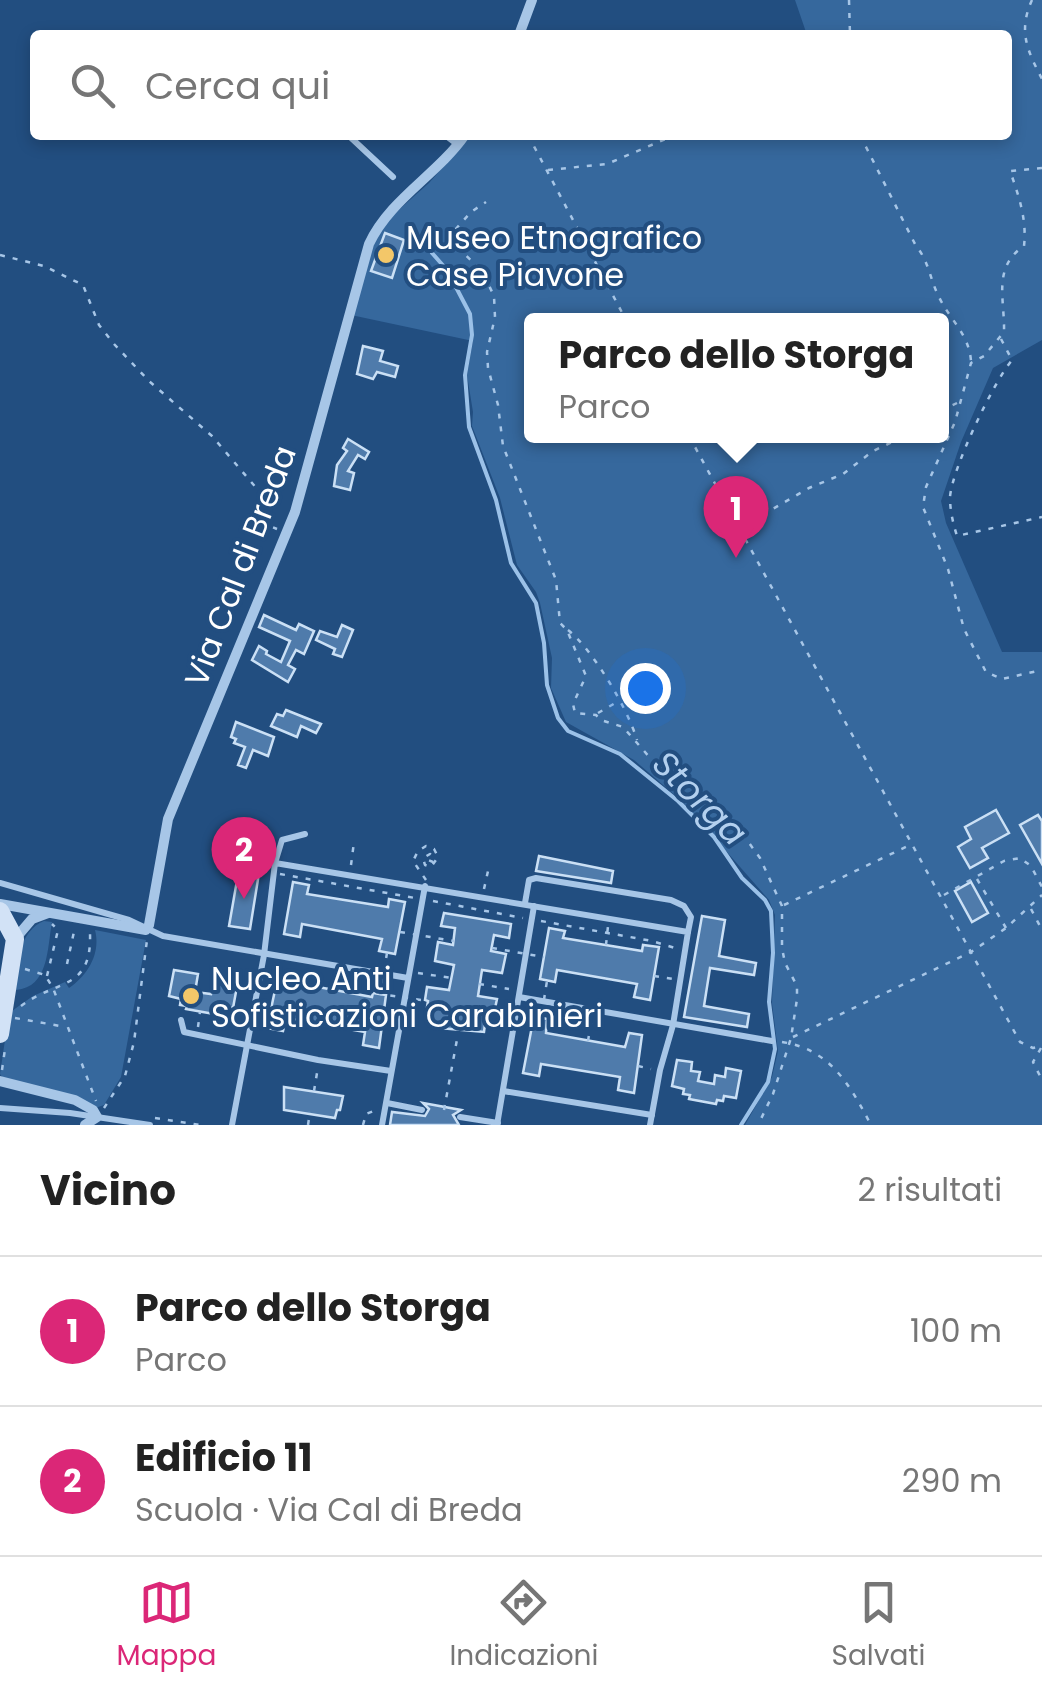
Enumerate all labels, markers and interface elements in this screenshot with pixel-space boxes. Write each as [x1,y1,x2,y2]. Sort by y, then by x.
search box [30,30,1012,140]
icon: search [65,58,120,113]
text: Cerca qui [145,59,330,112]
place label: Museo Etnografico Case Piavone [406,215,702,297]
marker: Museo Etnografico Case Piavone [375,244,397,266]
popup [524,313,949,443]
text: Parco dello Storga [559,328,914,381]
text: Parco [559,384,651,429]
street label: Via Cal di Breda [173,439,307,693]
pin: 1 [704,476,768,558]
your location [620,663,671,714]
water label: Storga [642,740,758,856]
pin: 2 [212,816,276,899]
place label: Nucleo Anti Sofisticazioni Carabinieri [211,956,603,1038]
marker: Nucleo Anti Sofisticazioni Carabinieri [180,985,202,1007]
text: Vicino [40,1161,176,1220]
text: 2 risultati [857,1167,1002,1212]
text: Parco dello Storga [135,1281,491,1334]
text: 1 [66,1308,79,1353]
text: 100 m [910,1308,1002,1353]
text: Parco [135,1337,227,1382]
text: Edificio 11 [135,1431,313,1484]
text: 2 [63,1458,82,1503]
text: 290 m [902,1458,1002,1503]
text: Scuola · Via Cal di Breda [135,1487,523,1532]
tab: Mappa [117,1575,216,1677]
tab: Indicazioni [449,1575,598,1677]
tab: Salvati [831,1575,925,1677]

